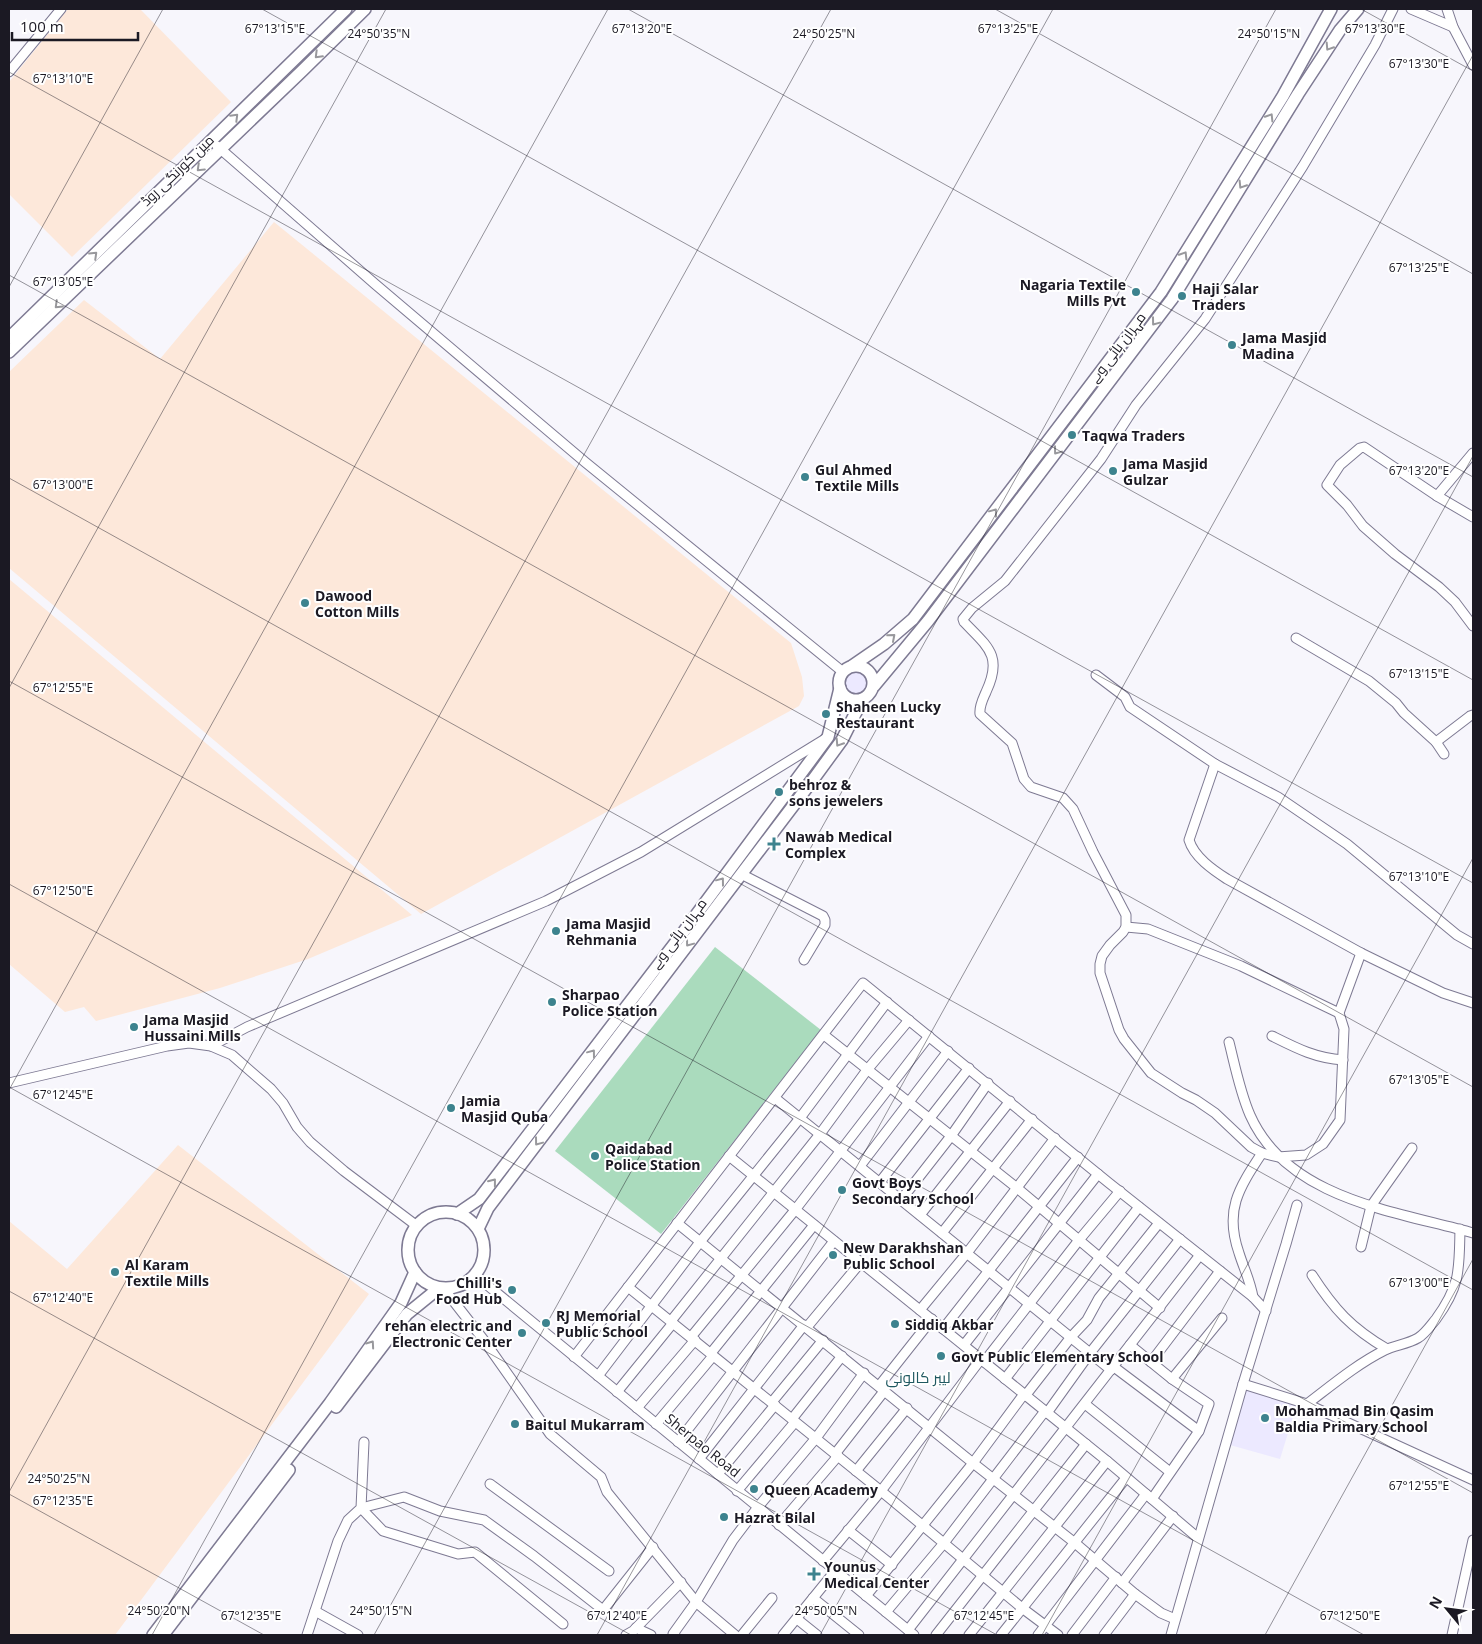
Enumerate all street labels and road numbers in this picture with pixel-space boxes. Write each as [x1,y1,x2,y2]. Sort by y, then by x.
street label: مین کورنگی روڈ [136,130,218,210]
street label: مہران ہائی وے [1084,308,1150,386]
street label: مہران ہائی وے [645,894,711,972]
street label: Sherpao Road [661,1409,745,1481]

